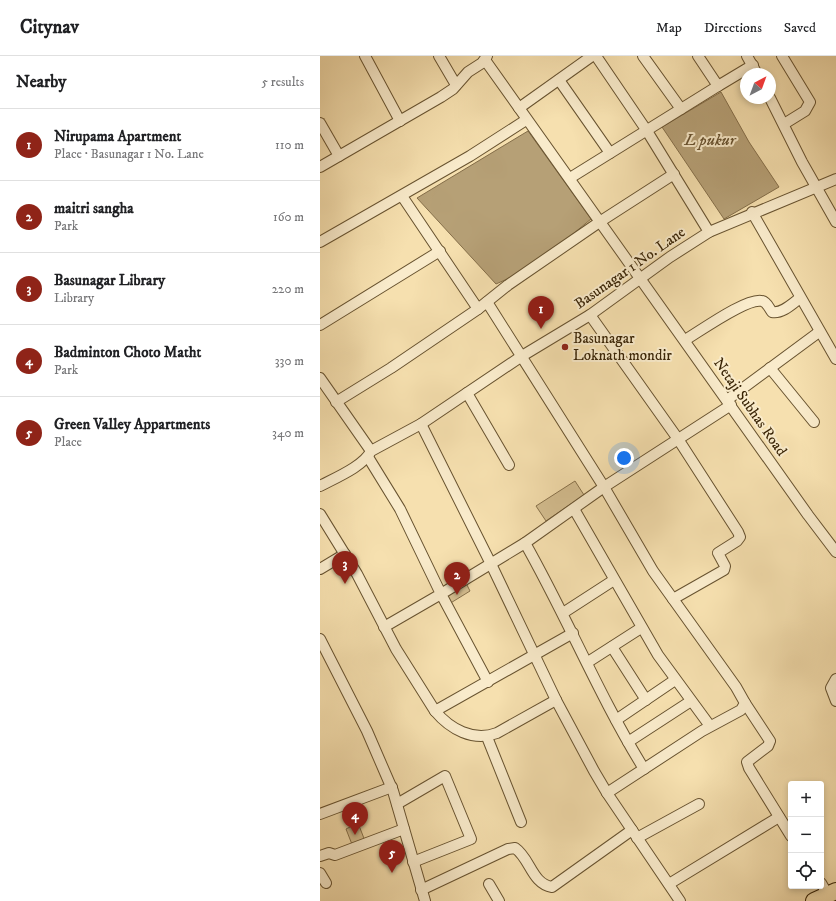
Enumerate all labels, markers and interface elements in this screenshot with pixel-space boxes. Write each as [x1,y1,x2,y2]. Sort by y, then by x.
text: Citynav [20,16,79,39]
text: Map [656,19,682,37]
text: Directions [704,19,762,37]
text: Saved [784,19,816,37]
north arrow [740,68,776,104]
text: Nearby [16,71,66,93]
text: 5 results [262,74,304,90]
text: Nirupama Apartment [54,127,181,146]
water label: L pukur [684,130,737,150]
text: 1 [27,137,31,153]
text: 110 m [275,137,304,153]
text: Place · Basunagar 1 No. Lane [54,146,204,162]
text: maitri sangha [54,199,134,218]
text: 2 [26,209,32,225]
text: 160 m [273,209,304,225]
text: Park [54,218,78,234]
street label: Basunagar 1 No. Lane [571,223,689,313]
text: Basunagar Library [54,271,165,290]
text: 3 [27,281,31,297]
text: 220 m [272,281,304,297]
text: Library [54,290,94,306]
pin: 1 [528,296,554,329]
place label: Basunagar Loknath mondir [573,329,672,365]
marker: Basunagar Loknath mondir [560,342,570,352]
text: Badminton Choto Matht [54,343,201,362]
text: 4 [25,353,33,369]
text: 330 m [275,353,304,369]
street label: Netaji Subhas Road [709,354,791,460]
text: Park [54,362,78,378]
text: Green Valley Appartments [54,415,210,434]
text: 5 [26,425,32,441]
text: 340 m [272,425,304,441]
text: Place [54,434,82,450]
your location [614,448,634,468]
pin: 3 [332,551,358,584]
pin: 2 [444,562,470,595]
map controls [788,781,824,889]
button: + [788,781,824,817]
pin: 4 [342,802,368,835]
button: − [788,817,824,853]
pin: 5 [379,840,405,873]
button: locate [788,853,824,889]

